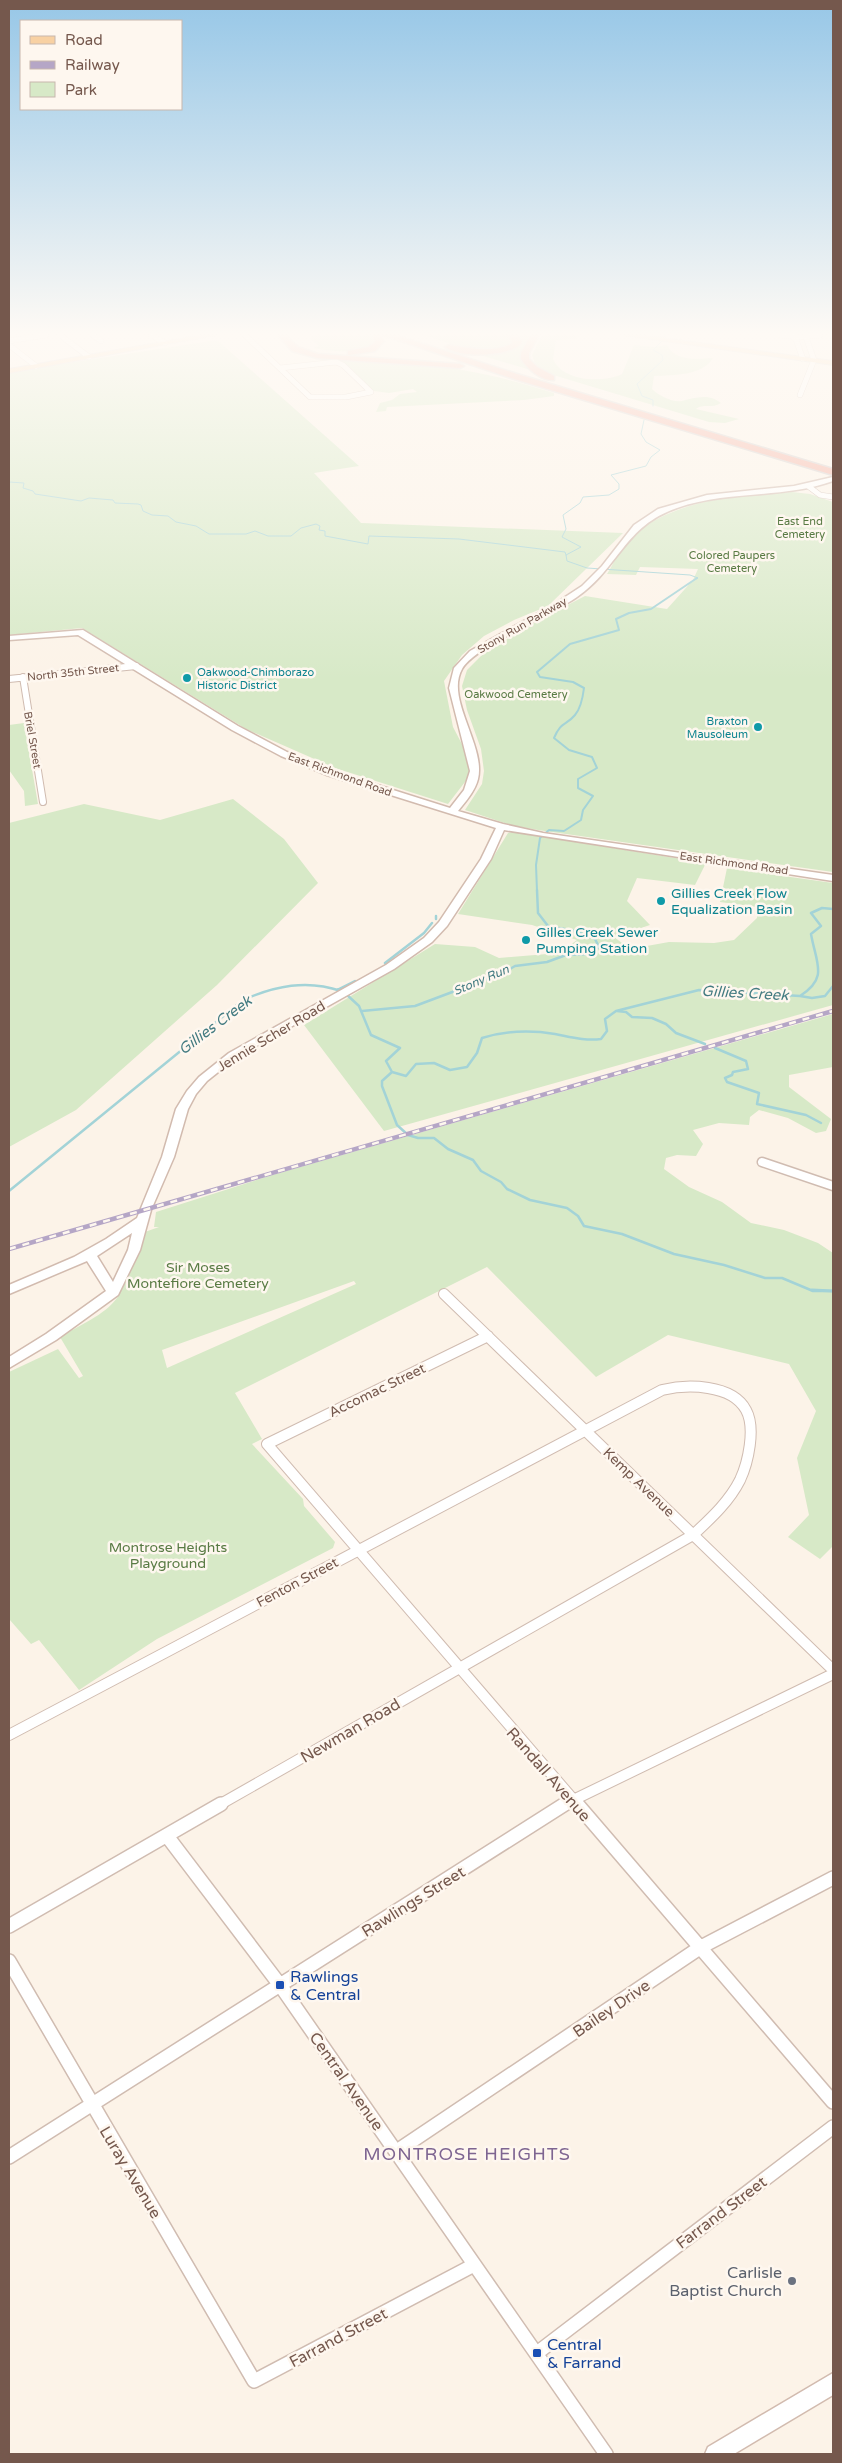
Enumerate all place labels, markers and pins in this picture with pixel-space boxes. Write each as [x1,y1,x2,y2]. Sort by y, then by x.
place label: Oakwood-Chimborazo Historic District [197,666,314,692]
marker: Oakwood-Chimborazo Historic District [181,672,193,684]
place label: Braxton Mausoleum [687,715,748,741]
marker: Braxton Mausoleum [752,721,764,733]
place label: Gillies Creek Flow Equalization Basin [671,885,792,918]
marker: Gillies Creek Flow Equalization Basin [655,895,667,907]
place label: Gilles Creek Sewer Pumping Station [536,924,659,957]
marker: Gilles Creek Sewer Pumping Station [520,934,532,946]
place label: Rawlings & Central [290,1967,361,2005]
marker: Rawlings & Central [274,1979,286,1991]
place label: Carlisle Baptist Church [669,2263,782,2301]
marker: Carlisle Baptist Church [786,2275,798,2287]
place label: Central & Farrand [547,2335,621,2373]
marker: Central & Farrand [531,2347,543,2359]

